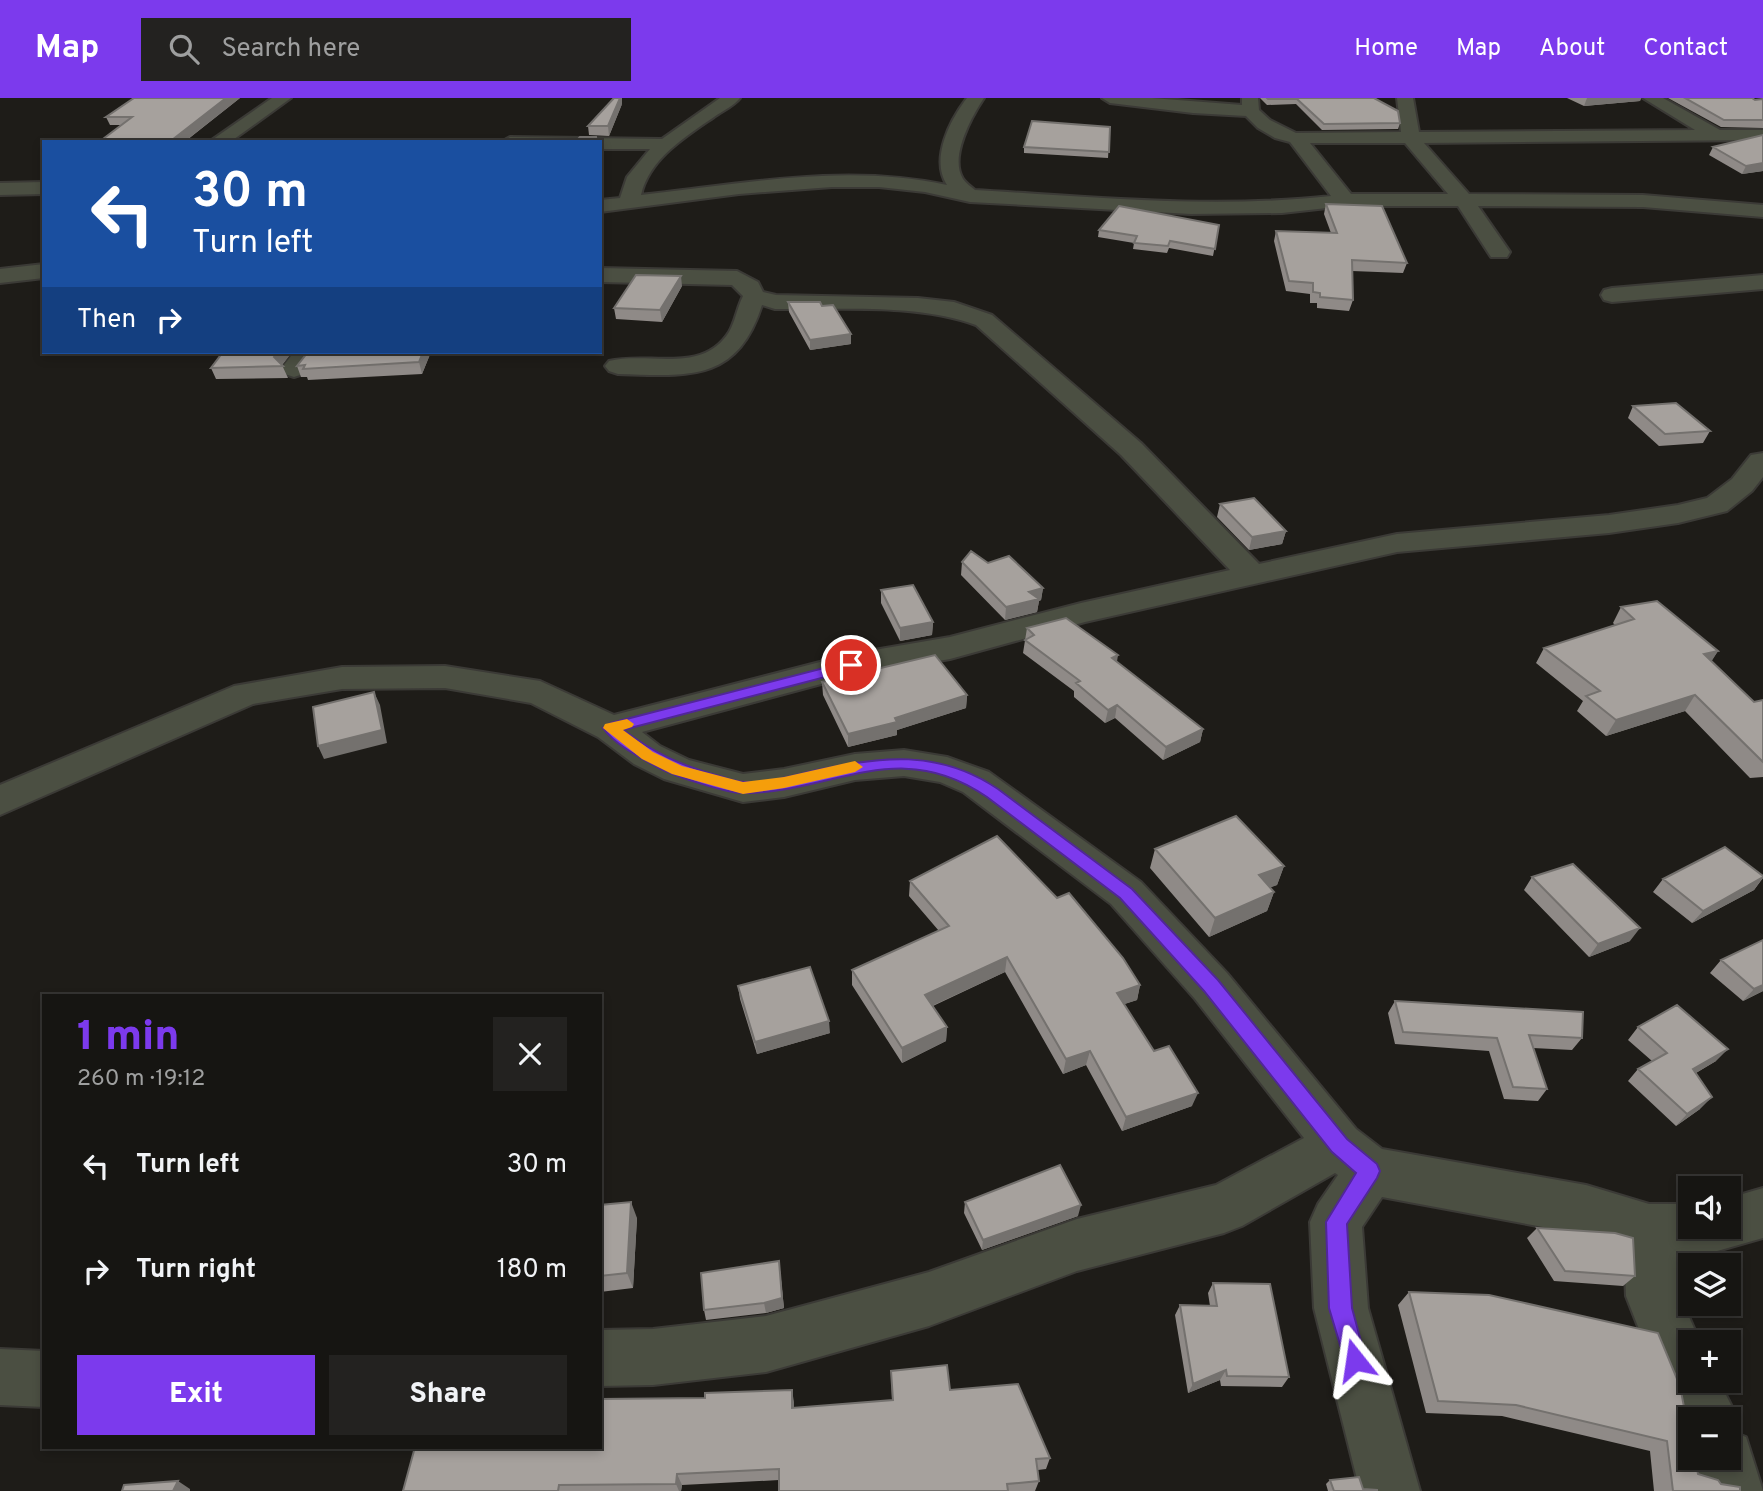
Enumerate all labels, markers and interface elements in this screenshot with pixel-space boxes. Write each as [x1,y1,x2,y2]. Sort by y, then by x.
search box [141,18,631,81]
text: Map [35,28,99,70]
icon: search [165,30,203,68]
text: Search here [221,33,360,66]
text: Home [1354,34,1418,64]
text: Map [1456,34,1501,64]
text: About [1539,34,1605,64]
text: Contact [1643,34,1728,64]
text: 30 m [192,163,308,225]
icon: left [77,168,168,259]
text: Turn left [192,224,313,264]
icon: right [150,301,188,339]
text: Then [77,304,136,337]
pin [821,635,881,695]
icon: arrive [832,646,870,684]
text: 1 min [77,1012,180,1065]
button: close [493,1017,567,1091]
text: 260 m · 19:12 [77,1065,205,1094]
icon: left [77,1147,115,1185]
text: Turn left [136,1149,240,1182]
text: 30 m [507,1149,567,1182]
map controls [1678,1176,1741,1470]
button: sound [1678,1176,1741,1239]
icon: right [77,1252,115,1290]
button: layers [1678,1253,1741,1316]
text: Turn right [136,1254,256,1287]
text: 180 m [497,1254,567,1287]
position arrow [1318,1323,1392,1397]
button: + [1678,1330,1741,1393]
button: Exit [77,1355,315,1435]
button: Share [329,1355,567,1435]
button: − [1678,1407,1741,1470]

